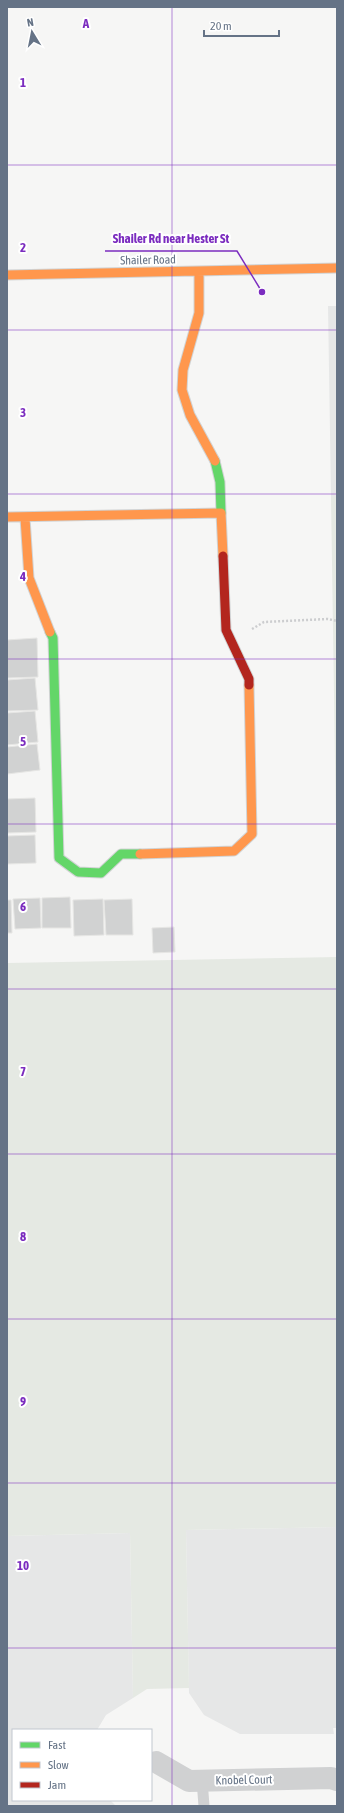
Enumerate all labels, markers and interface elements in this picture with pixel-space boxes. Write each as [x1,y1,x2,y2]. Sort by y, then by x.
north arrow [12,12,52,52]
scale bar [204,12,279,38]
text: N [26,16,35,29]
text: A [82,16,90,31]
text: 20 m [210,19,232,33]
text: 1 [20,75,26,90]
callout: Shailer Rd near Hester St [105,226,237,251]
text: Shailer Rd near Hester St [113,231,229,246]
text: 2 [20,240,26,255]
street label: Shailer Road [120,253,176,267]
text: 3 [20,405,26,420]
text: 4 [19,569,26,584]
text: 5 [20,734,26,749]
text: 6 [20,899,26,914]
text: 7 [20,1064,26,1079]
text: 8 [20,1229,26,1244]
text: 9 [20,1394,26,1409]
text: 10 [17,1558,29,1573]
legend [12,1729,152,1801]
text: Fast [48,1738,66,1752]
text: Slow [48,1758,69,1772]
street label: Knobel Court [215,1772,273,1787]
text: Jam [48,1778,66,1792]

